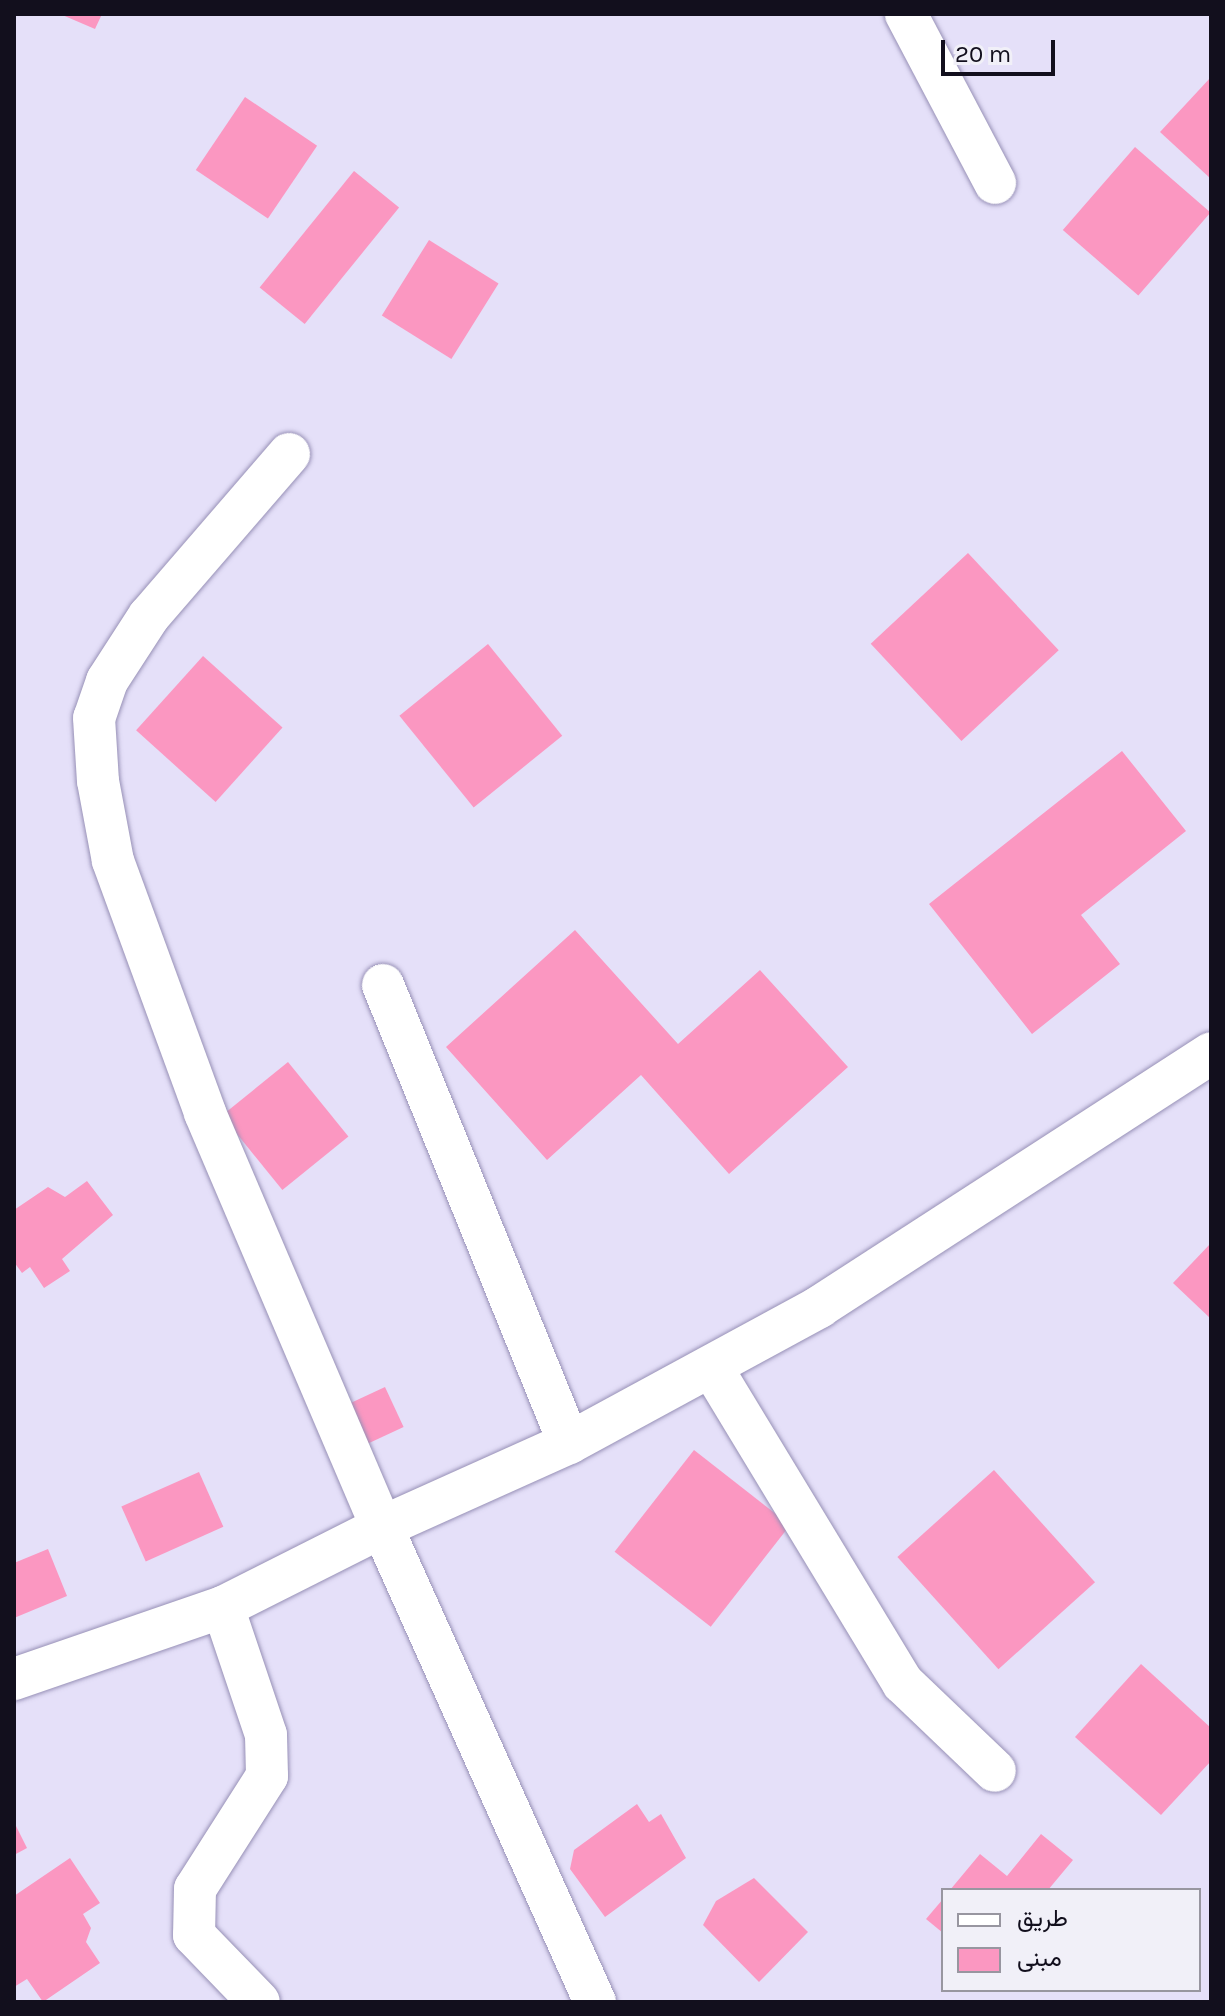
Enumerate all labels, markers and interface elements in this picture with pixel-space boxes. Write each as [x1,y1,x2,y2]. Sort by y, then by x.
scale bar [945,24,1059,74]
text: 20 m [955,40,1011,68]
legend [941,1888,1201,1992]
text: طريق [1017,1904,1068,1932]
text: مبنى [1017,1944,1062,1972]

